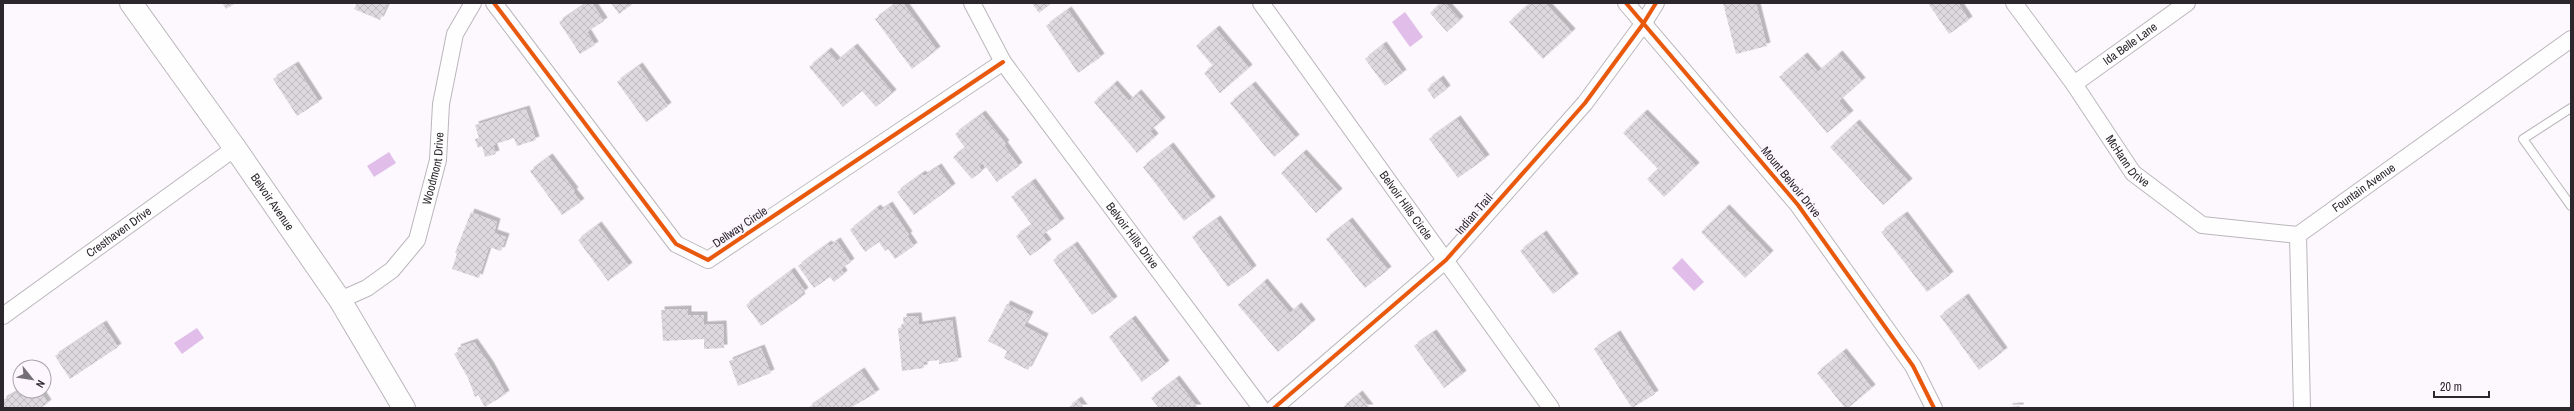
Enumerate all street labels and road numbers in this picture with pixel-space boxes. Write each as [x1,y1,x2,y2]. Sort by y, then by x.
street label: Ida Belle Lane [2100,19,2160,69]
street label: Woodmont Drive [419,132,447,207]
street label: McHann Drive [2102,132,2153,191]
street label: Mount Belvoir Drive [1757,143,1825,221]
street label: Fountain Avenue [2329,160,2398,216]
street label: Belvoir Hills Circle [1376,168,1436,243]
street label: Belvoir Avenue [247,170,298,234]
street label: Indian Trail [1452,190,1496,238]
street label: Belvoir Hills Drive [1102,199,1162,272]
street label: Cresthaven Drive [83,203,155,261]
street label: Dellway Circle [709,203,771,251]

